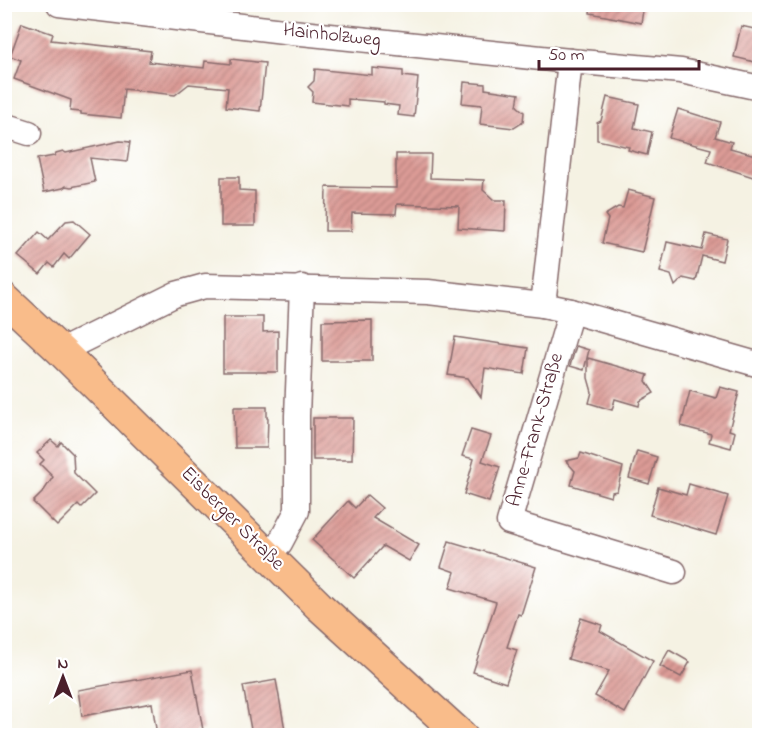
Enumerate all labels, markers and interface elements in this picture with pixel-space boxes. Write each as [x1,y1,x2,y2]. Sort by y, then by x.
street label: Hainholzweg [282,16,382,57]
scale bar [539,33,700,71]
text: 50 m [548,43,585,69]
street label: Anne-Frank-Straße [500,350,572,510]
street label: Eisberger Straße [173,460,291,578]
north arrow [33,647,93,707]
text: N [58,652,69,676]

